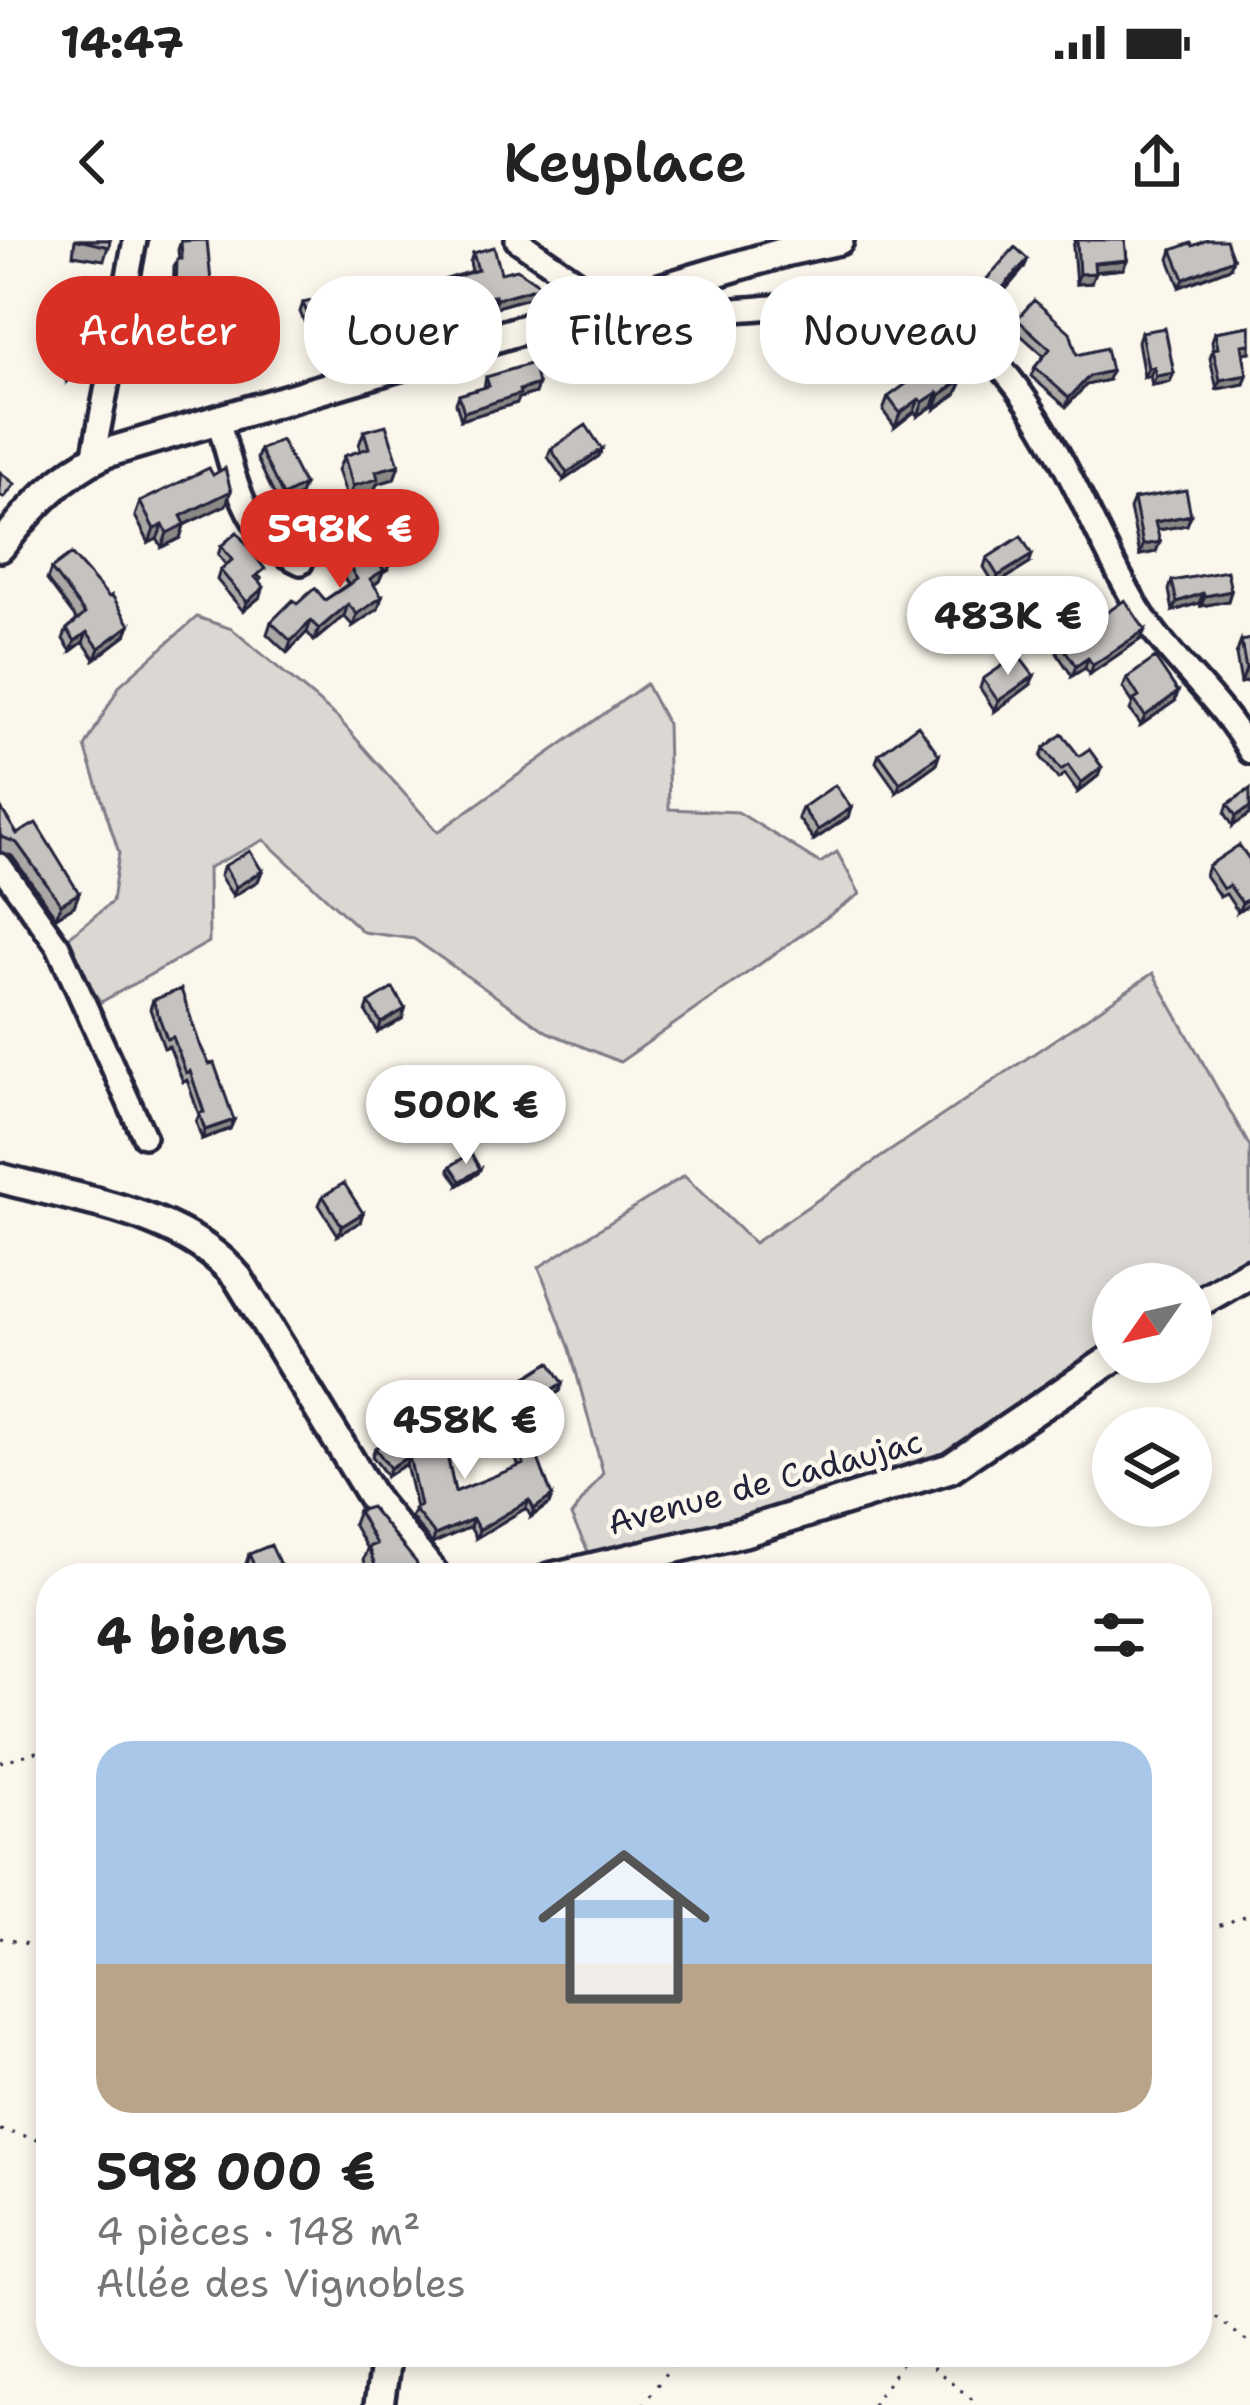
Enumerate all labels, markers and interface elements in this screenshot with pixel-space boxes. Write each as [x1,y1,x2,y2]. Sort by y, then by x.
text: 14:47 [60,12,184,72]
text: Keyplace [503,126,747,198]
icon: back [60,129,126,195]
icon: share [1124,129,1190,195]
chip: Acheter [36,276,280,384]
chip: Louer [304,276,502,384]
chip: Filtres [526,276,736,384]
chip: Nouveau [760,276,1020,384]
pin: 598K € [242,489,438,591]
text: 598K € [267,502,413,554]
pin: 483K € [910,576,1106,678]
text: 483K € [934,589,1082,641]
pin: 500K € [368,1065,564,1167]
text: 500K € [393,1078,539,1130]
north arrow [1092,1263,1212,1383]
map controls [1092,1263,1212,1527]
pin: 458K € [367,1380,563,1482]
text: 458K € [393,1393,537,1445]
button: layers [1092,1407,1212,1527]
street label: Avenue de Cadaujac [603,1418,927,1546]
text: 4 biens [96,1601,288,1669]
icon: filters [1086,1602,1152,1668]
icon: home [516,1819,732,2035]
text: 598 000 € [96,2137,376,2205]
text: 4 pièces · 148 m² [96,2205,421,2257]
text: Allée des Vignobles [96,2257,466,2309]

